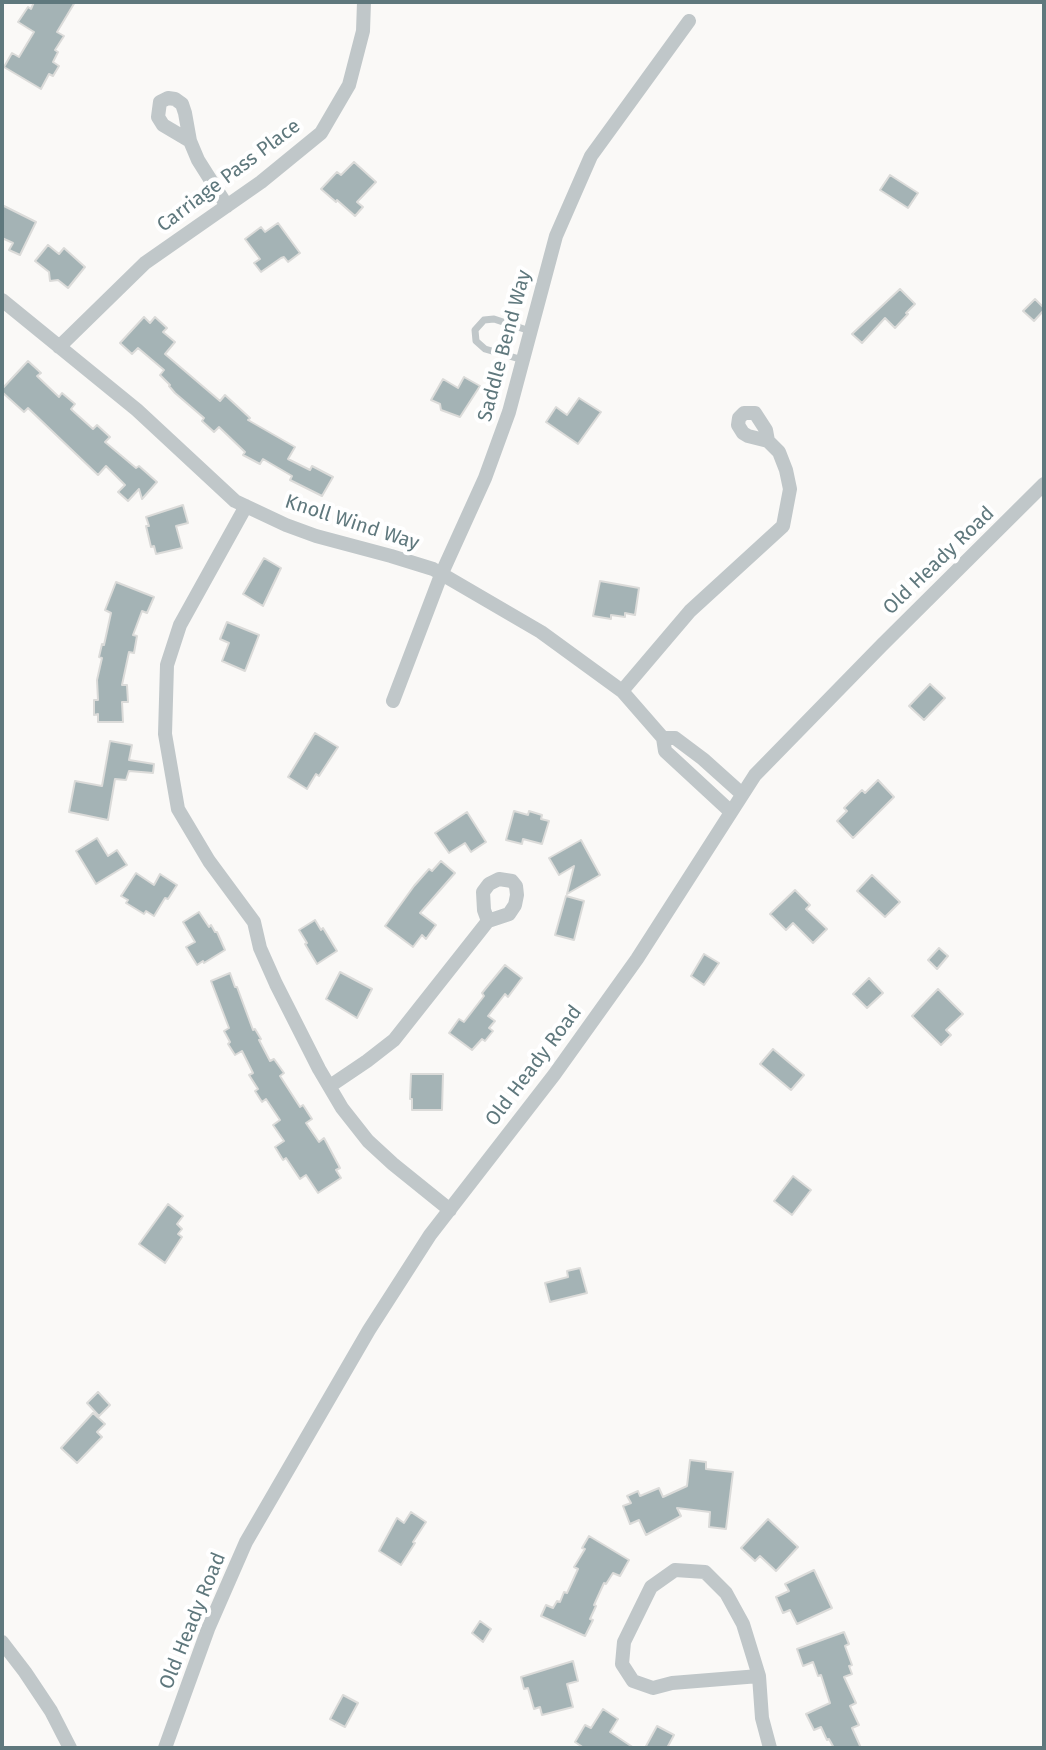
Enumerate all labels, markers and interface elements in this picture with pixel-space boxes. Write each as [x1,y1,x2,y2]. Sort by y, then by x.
street label: Carriage Pass Place [153,114,305,238]
street label: Saddle Bend Way [473,268,537,424]
street label: Knoll Wind Way [282,490,422,556]
street label: Old Heady Road [878,502,1000,620]
street label: Old Heady Road [481,1001,587,1131]
street label: Old Heady Road [155,1549,231,1693]

